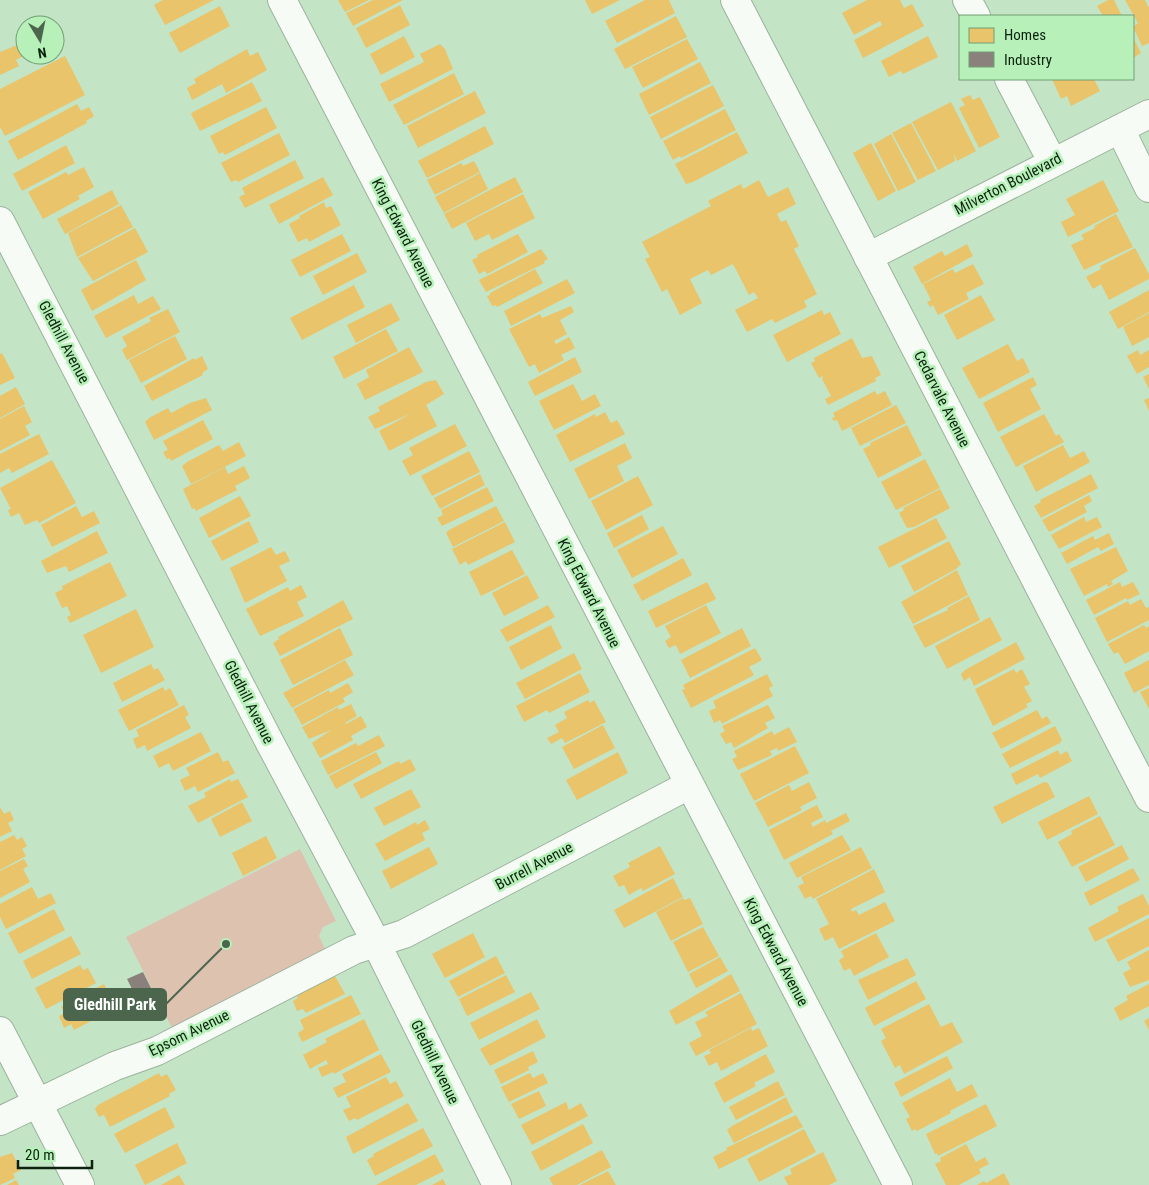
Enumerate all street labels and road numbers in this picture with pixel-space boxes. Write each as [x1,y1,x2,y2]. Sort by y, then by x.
street label: Milverton Boulevard [951,149,1065,219]
street label: King Edward Avenue [368,175,438,291]
street label: Gledhill Avenue [35,298,93,386]
street label: Cedarvale Avenue [910,348,974,450]
street label: King Edward Avenue [554,535,624,651]
street label: Gledhill Avenue [220,657,278,747]
street label: Burrell Avenue [492,838,576,894]
street label: King Edward Avenue [740,895,812,1009]
street label: Epsom Avenue [146,1006,232,1060]
street label: Gledhill Avenue [407,1017,463,1107]

